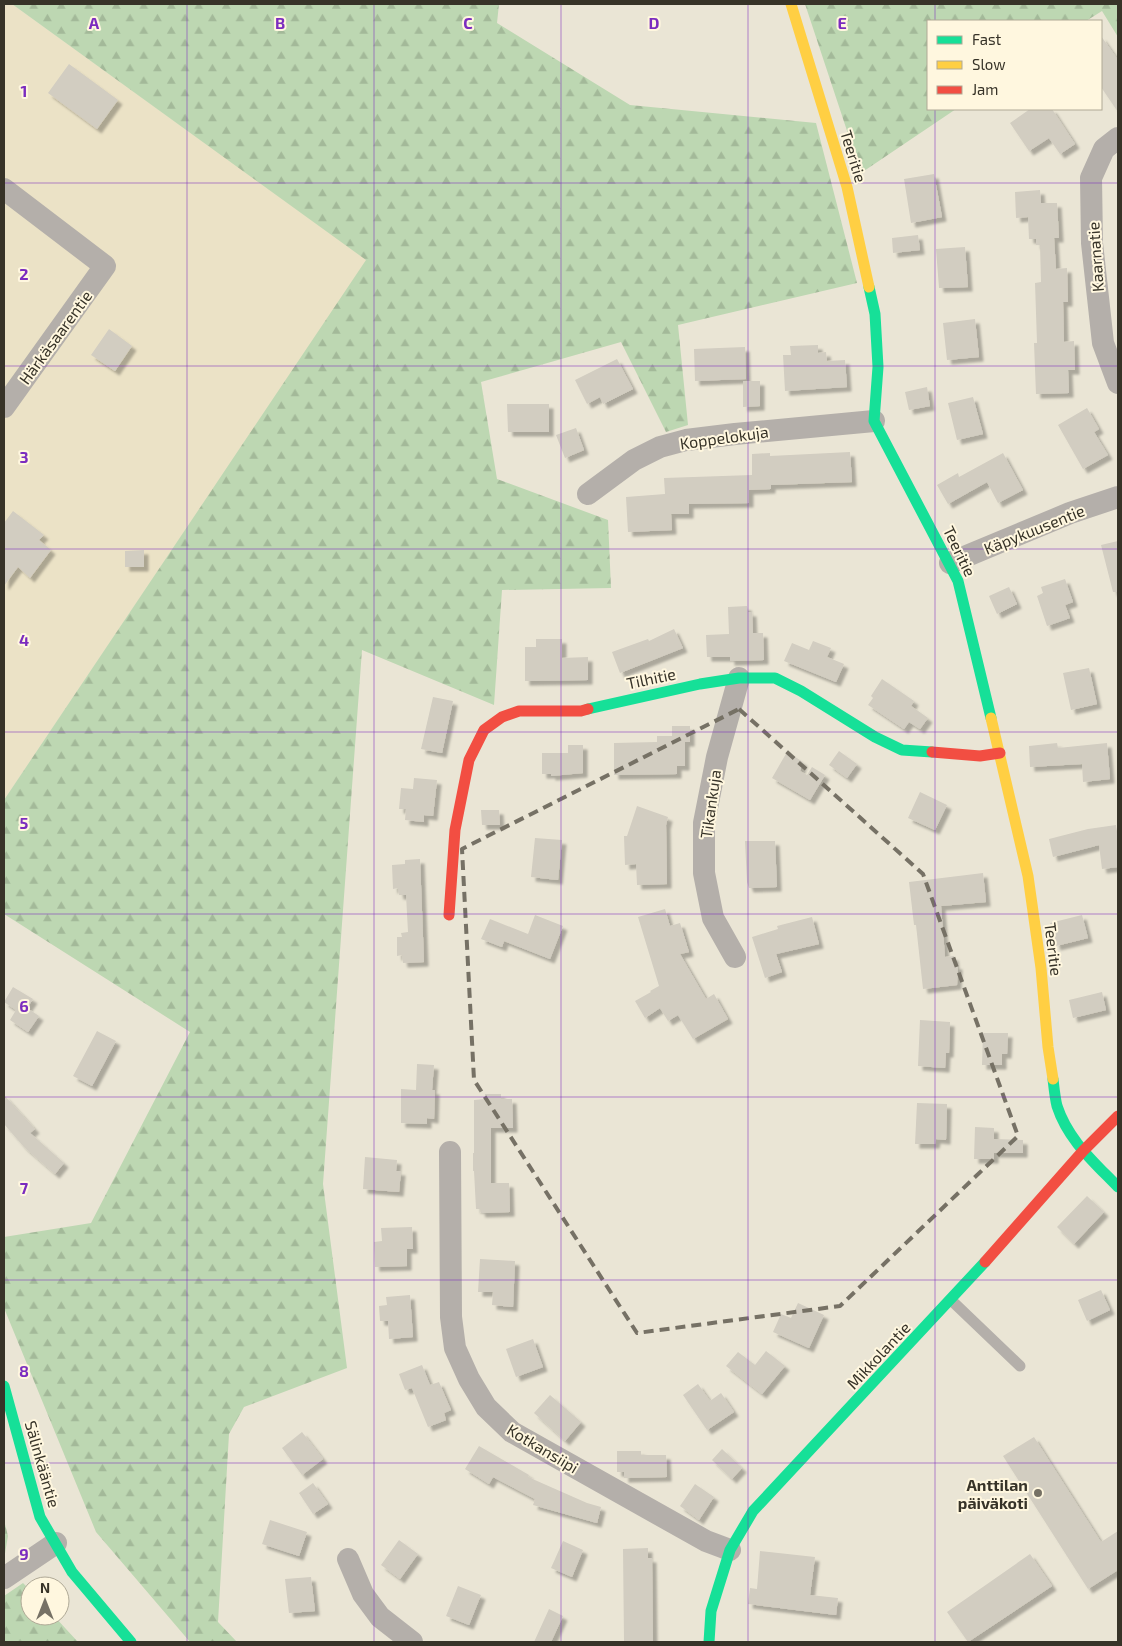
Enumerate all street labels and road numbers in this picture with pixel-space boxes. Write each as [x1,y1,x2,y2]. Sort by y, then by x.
street label: Teeritie [837,128,871,184]
street label: Kaarnatie [1083,221,1107,293]
street label: Härkäsaarentie [15,286,95,388]
street label: Koppelokuja [678,421,770,454]
street label: Käpykuusentie [981,500,1087,558]
street label: Teeritie [940,523,980,579]
street label: Tilhitie [625,664,677,692]
street label: Tikankuja [696,768,725,840]
street label: Teeritie [1041,921,1067,977]
street label: Mikkolantie [842,1318,914,1392]
street label: Sälinkääntie [22,1418,64,1510]
street label: Kotkansiipi [504,1419,582,1477]

